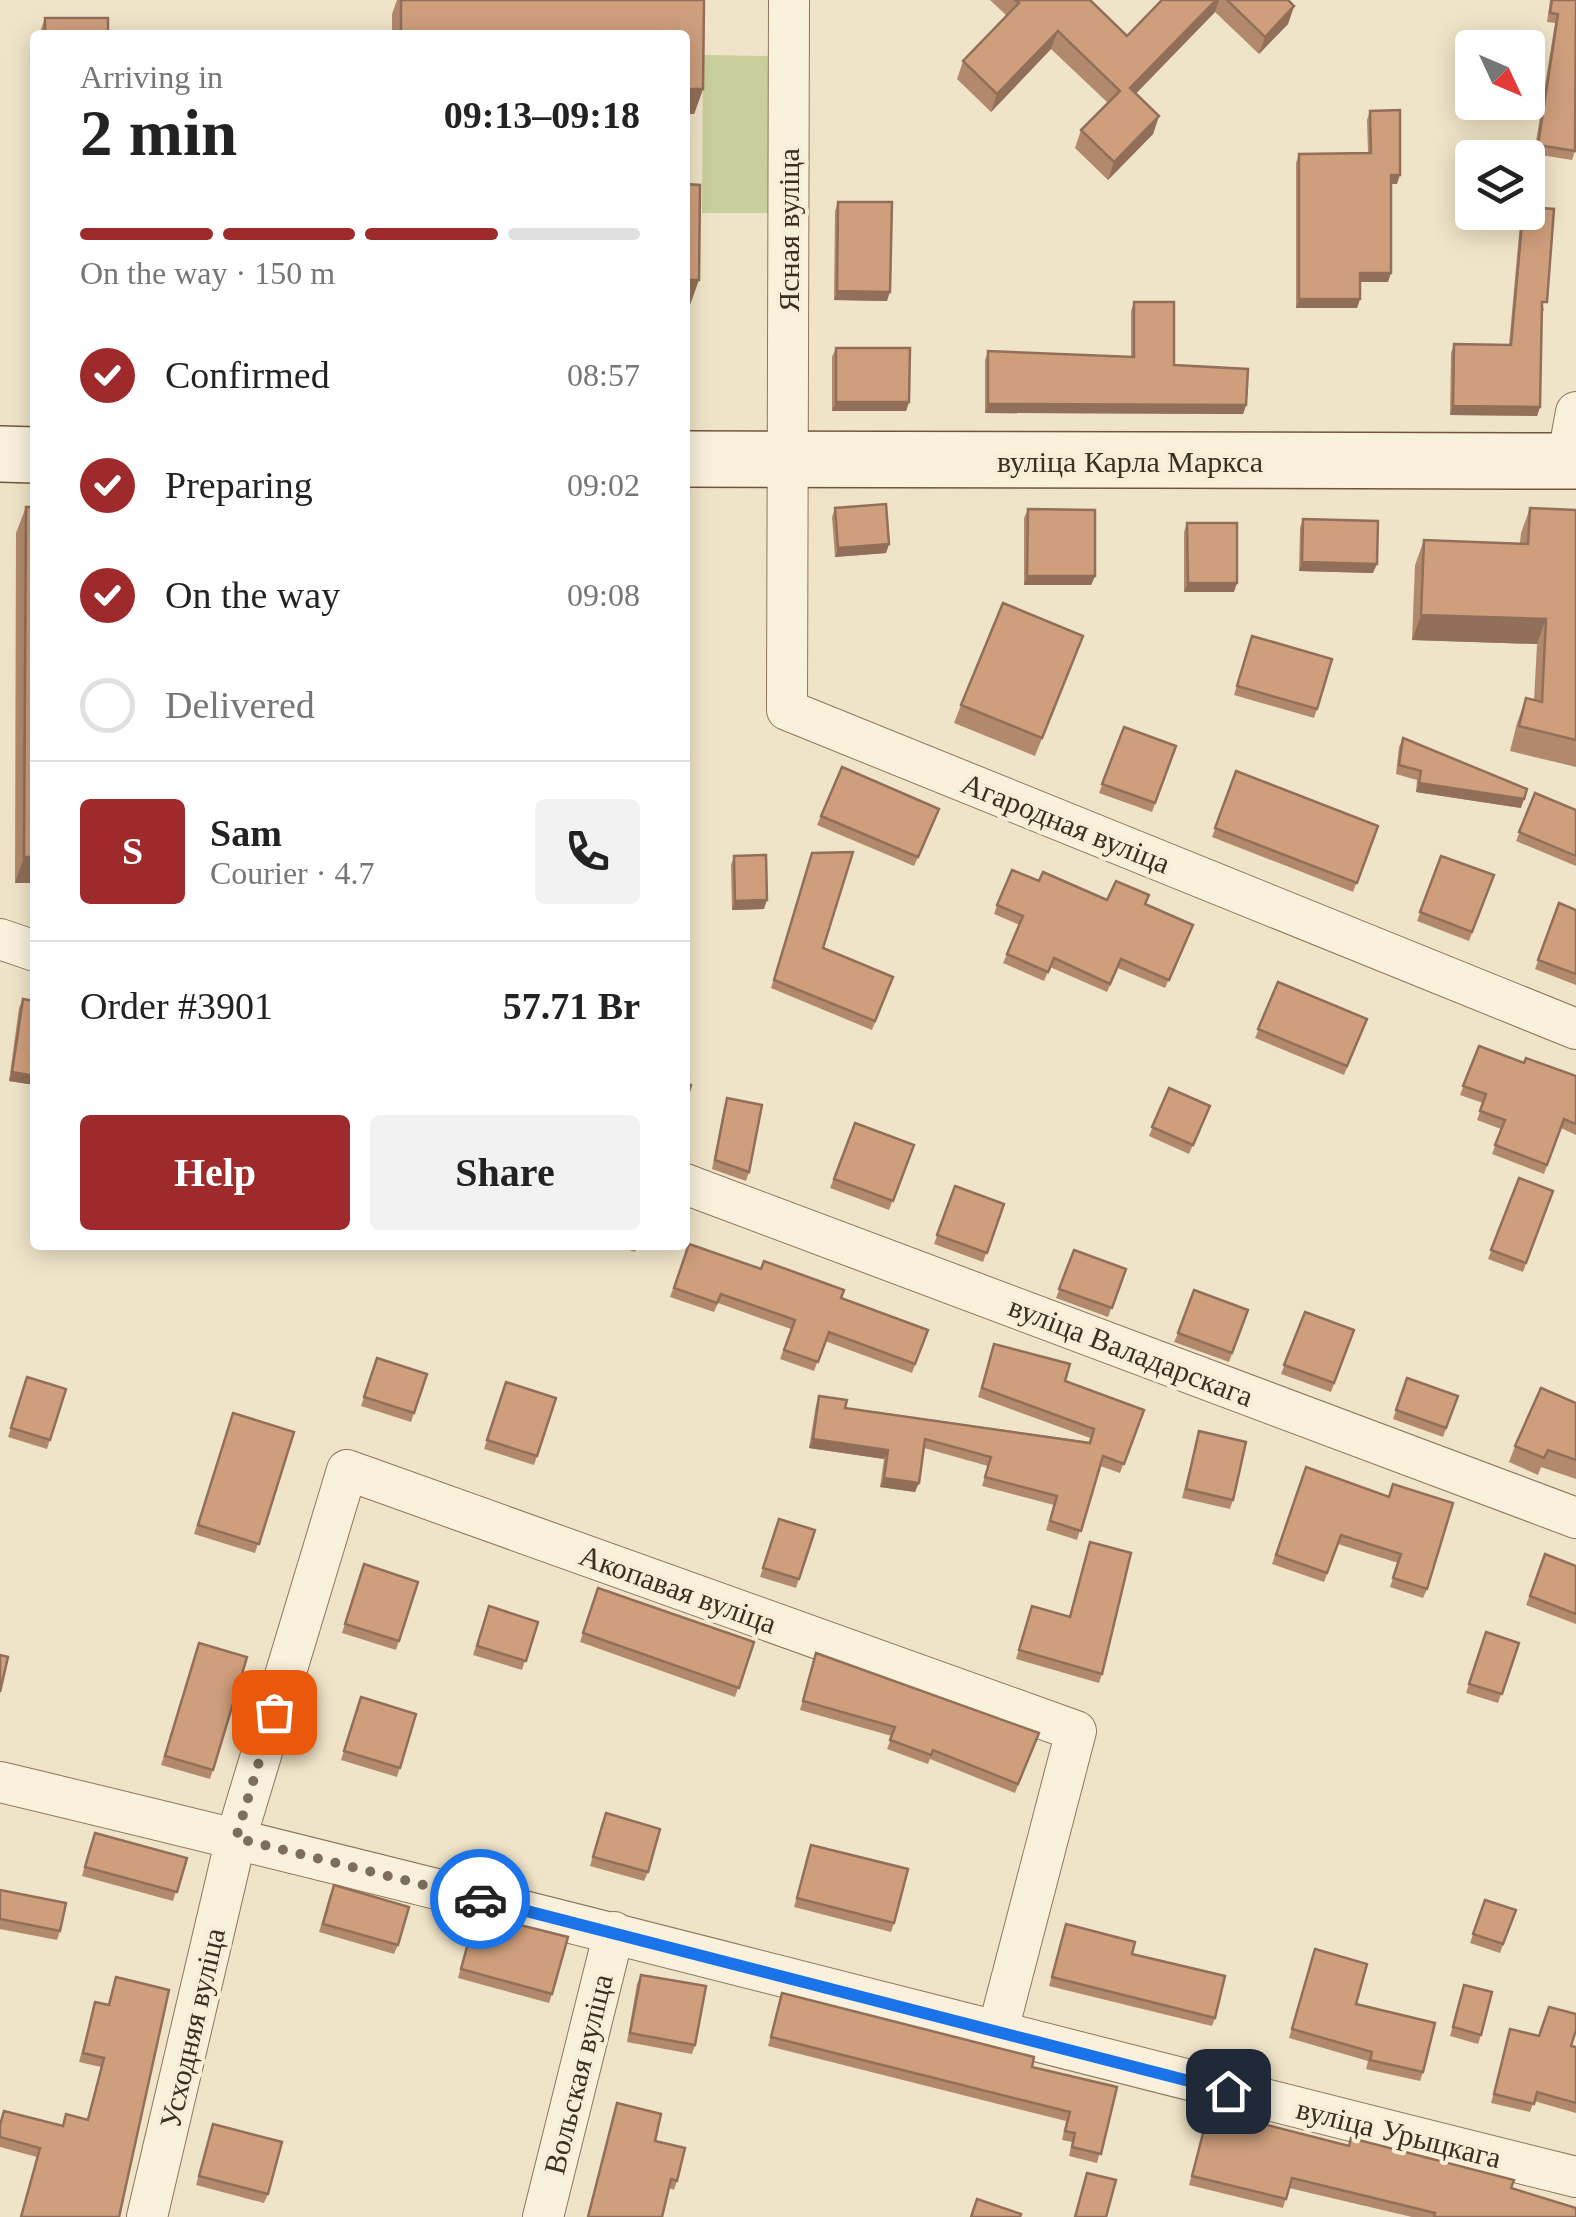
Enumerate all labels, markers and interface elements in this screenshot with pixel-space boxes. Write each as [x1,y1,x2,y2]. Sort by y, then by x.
north arrow [1455,30,1545,120]
map controls [1455,30,1545,230]
text: Arriving in [80,59,223,95]
text: 09:13–09:18 [444,94,640,136]
text: 2 min [80,97,237,169]
button: layers [1455,140,1545,230]
street label: Ясная вуліца [772,148,805,312]
text: On the way · 150 m [80,255,335,291]
icon: check [80,348,135,403]
text: Confirmed [165,354,330,396]
text: 08:57 [567,357,640,393]
street label: вуліца Карла Маркса [997,445,1263,478]
icon: check [80,458,135,513]
text: Preparing [165,464,313,506]
text: 09:02 [567,467,640,503]
icon: check [80,568,135,623]
text: On the way [165,574,340,616]
text: 09:08 [567,577,640,613]
text: Delivered [165,684,315,726]
street label: Агародная вуліца [957,766,1175,880]
button: phone [535,799,640,904]
text: Sam [210,812,282,854]
text: S [122,830,143,872]
text: Courier · 4.7 [210,855,374,891]
text: Order #3901 [80,985,273,1027]
text: 57.71 Br [503,985,640,1027]
button: Help [80,1115,350,1230]
button: Share [370,1115,640,1230]
street label: вуліца Валадарскага [1004,1289,1258,1413]
street label: Акопавая вуліца [575,1538,781,1640]
pin [232,1670,317,1755]
icon: bag [247,1685,302,1740]
courier [430,1849,530,1949]
icon: car [453,1872,508,1927]
street label: Усходняя вуліца [153,1925,231,2131]
street label: Вольская вуліца [537,1971,619,2177]
pin [1186,2049,1271,2134]
icon: home [1201,2064,1256,2119]
street label: вуліца Урыцкага [1293,2092,1505,2174]

